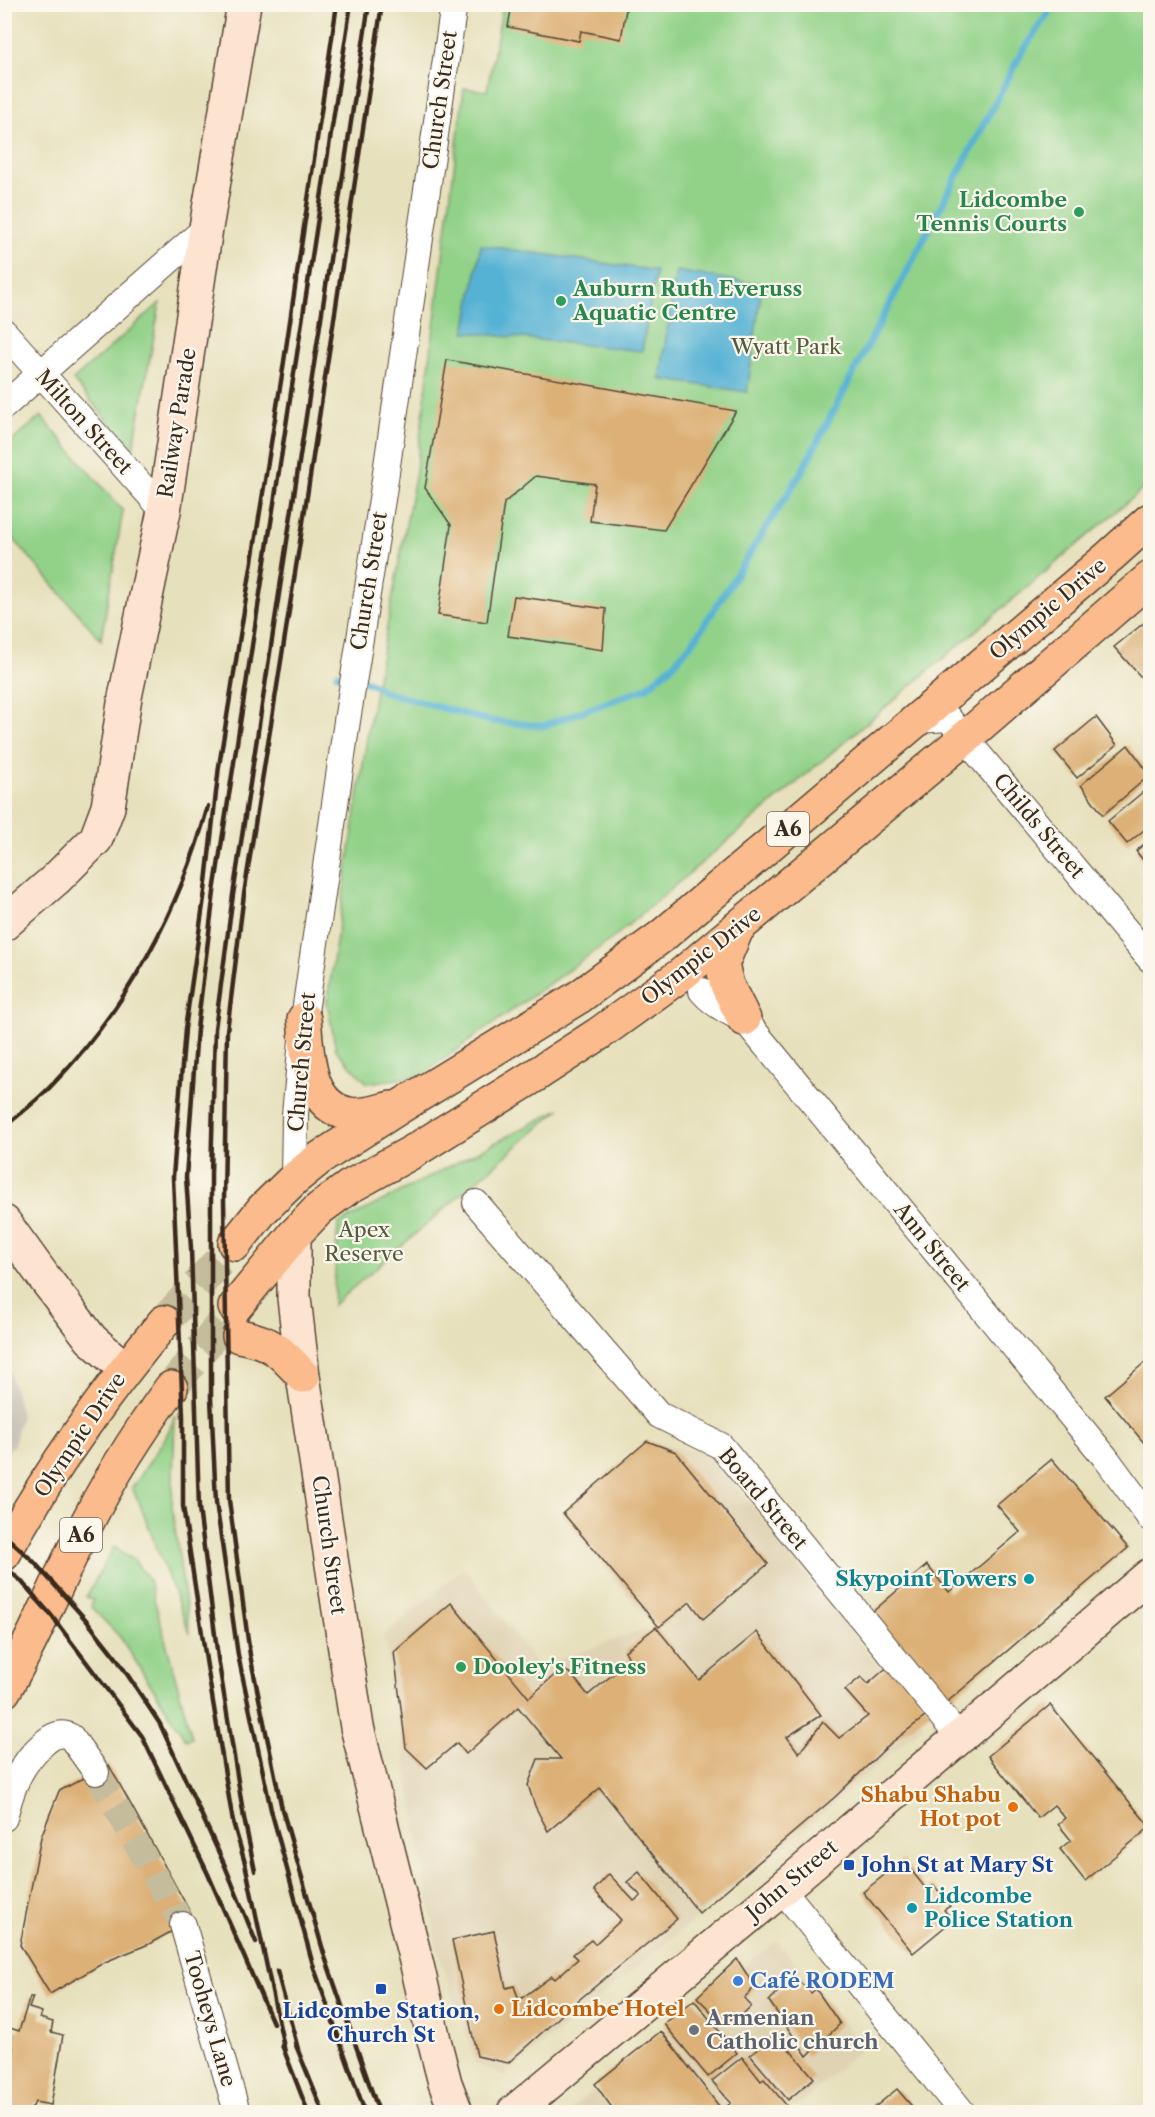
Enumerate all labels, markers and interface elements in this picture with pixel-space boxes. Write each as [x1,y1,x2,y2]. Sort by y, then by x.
street label: Church Street [417,28,462,171]
place label: Lidcombe Tennis Courts [916,187,1067,236]
marker: Lidcombe Tennis Courts [1072,205,1086,219]
place label: Auburn Ruth Everuss Aquatic Centre [572,276,802,325]
marker: Auburn Ruth Everuss Aquatic Centre [554,294,568,308]
park label: Wyatt Park [730,334,842,359]
street label: Railway Parade [152,346,201,500]
street label: Milton Street [31,364,138,480]
street label: Church Street [345,509,392,652]
street label: Olympic Drive [984,552,1111,665]
street label: Childs Street [988,768,1091,884]
road number: A6 [767,812,809,846]
street label: Olympic Drive [636,901,766,1010]
street label: Church Street [283,990,320,1133]
street label: Ann Street [888,1196,976,1297]
park label: Apex Reserve [324,1217,404,1266]
street label: Olympic Drive [29,1368,131,1502]
street label: Board Street [714,1443,814,1555]
street label: Church Street [307,1474,352,1617]
road number: A6 [60,1518,102,1552]
place label: Skypoint Towers [835,1566,1017,1591]
marker: Skypoint Towers [1022,1572,1036,1586]
place label: Dooley's Fitness [473,1654,646,1679]
marker: Dooley's Fitness [454,1660,468,1674]
place label: Shabu Shabu Hot pot [861,1782,1002,1831]
marker: Shabu Shabu Hot pot [1006,1800,1020,1814]
street label: John Street [739,1834,843,1927]
place label: John St at Mary St [857,1852,1054,1877]
marker: John St at Mary St [842,1858,856,1872]
place label: Lidcombe Police Station [924,1883,1074,1932]
marker: Lidcombe Police Station [905,1901,919,1915]
street label: Tooheys Lane [179,1948,242,2089]
place label: Café RODEM [750,1968,895,1993]
marker: Café RODEM [731,1974,745,1988]
marker: Lidcombe Station, Church St [374,1982,388,1996]
place label: Lidcombe Hotel [511,1996,685,2021]
place label: Lidcombe Station, Church St [283,1998,479,2047]
marker: Lidcombe Hotel [492,2002,506,2016]
place label: Armenian Catholic church [705,2005,879,2054]
marker: Armenian Catholic church [687,2023,701,2037]

